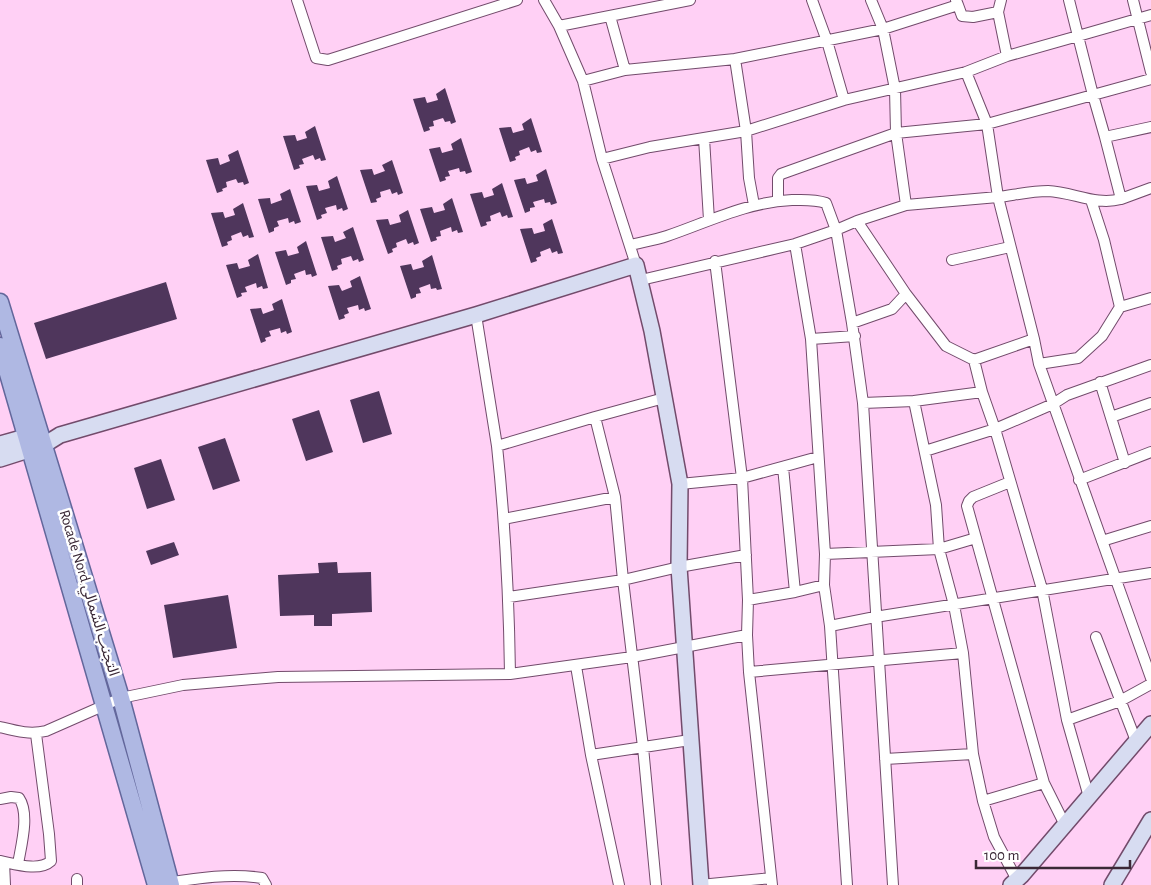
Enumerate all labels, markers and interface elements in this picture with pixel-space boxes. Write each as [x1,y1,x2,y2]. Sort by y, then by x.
street label: Rocade Nord,التجنب الشمالي [53,508,121,679]
scale bar [976,838,1130,870]
text: 100 m [984,848,1019,863]

